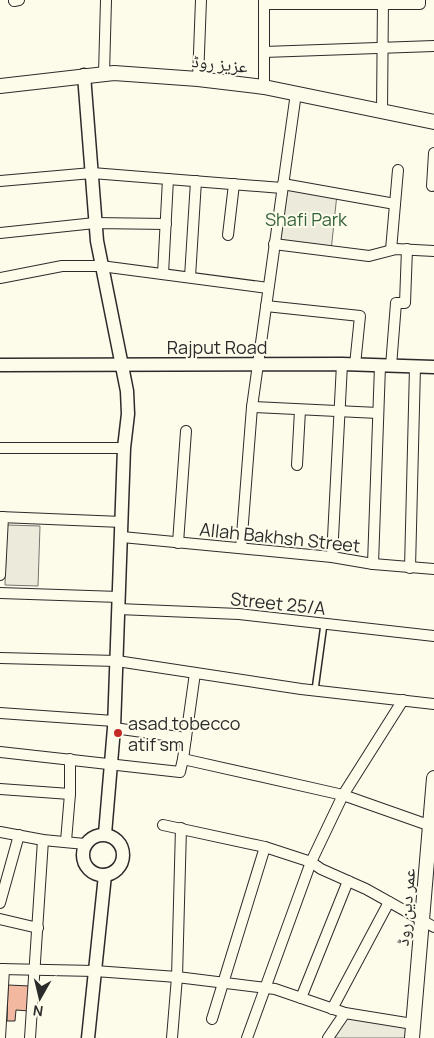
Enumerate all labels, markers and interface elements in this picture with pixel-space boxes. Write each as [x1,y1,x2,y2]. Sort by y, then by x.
street label: عزیز روڈ [191,48,249,78]
park label: Shafi Park [265,207,348,231]
street label: Rajput Road [167,335,267,359]
street label: Allah Bakhsh Street [199,517,361,557]
street label: Street 25/A [229,586,327,620]
place label: asad tobecco atif sm [128,711,240,756]
marker: asad tobecco atif sm [112,727,124,739]
street label: عمر دین روڈ [390,867,420,947]
north arrow [15,973,65,1023]
text: N [32,1001,44,1021]

